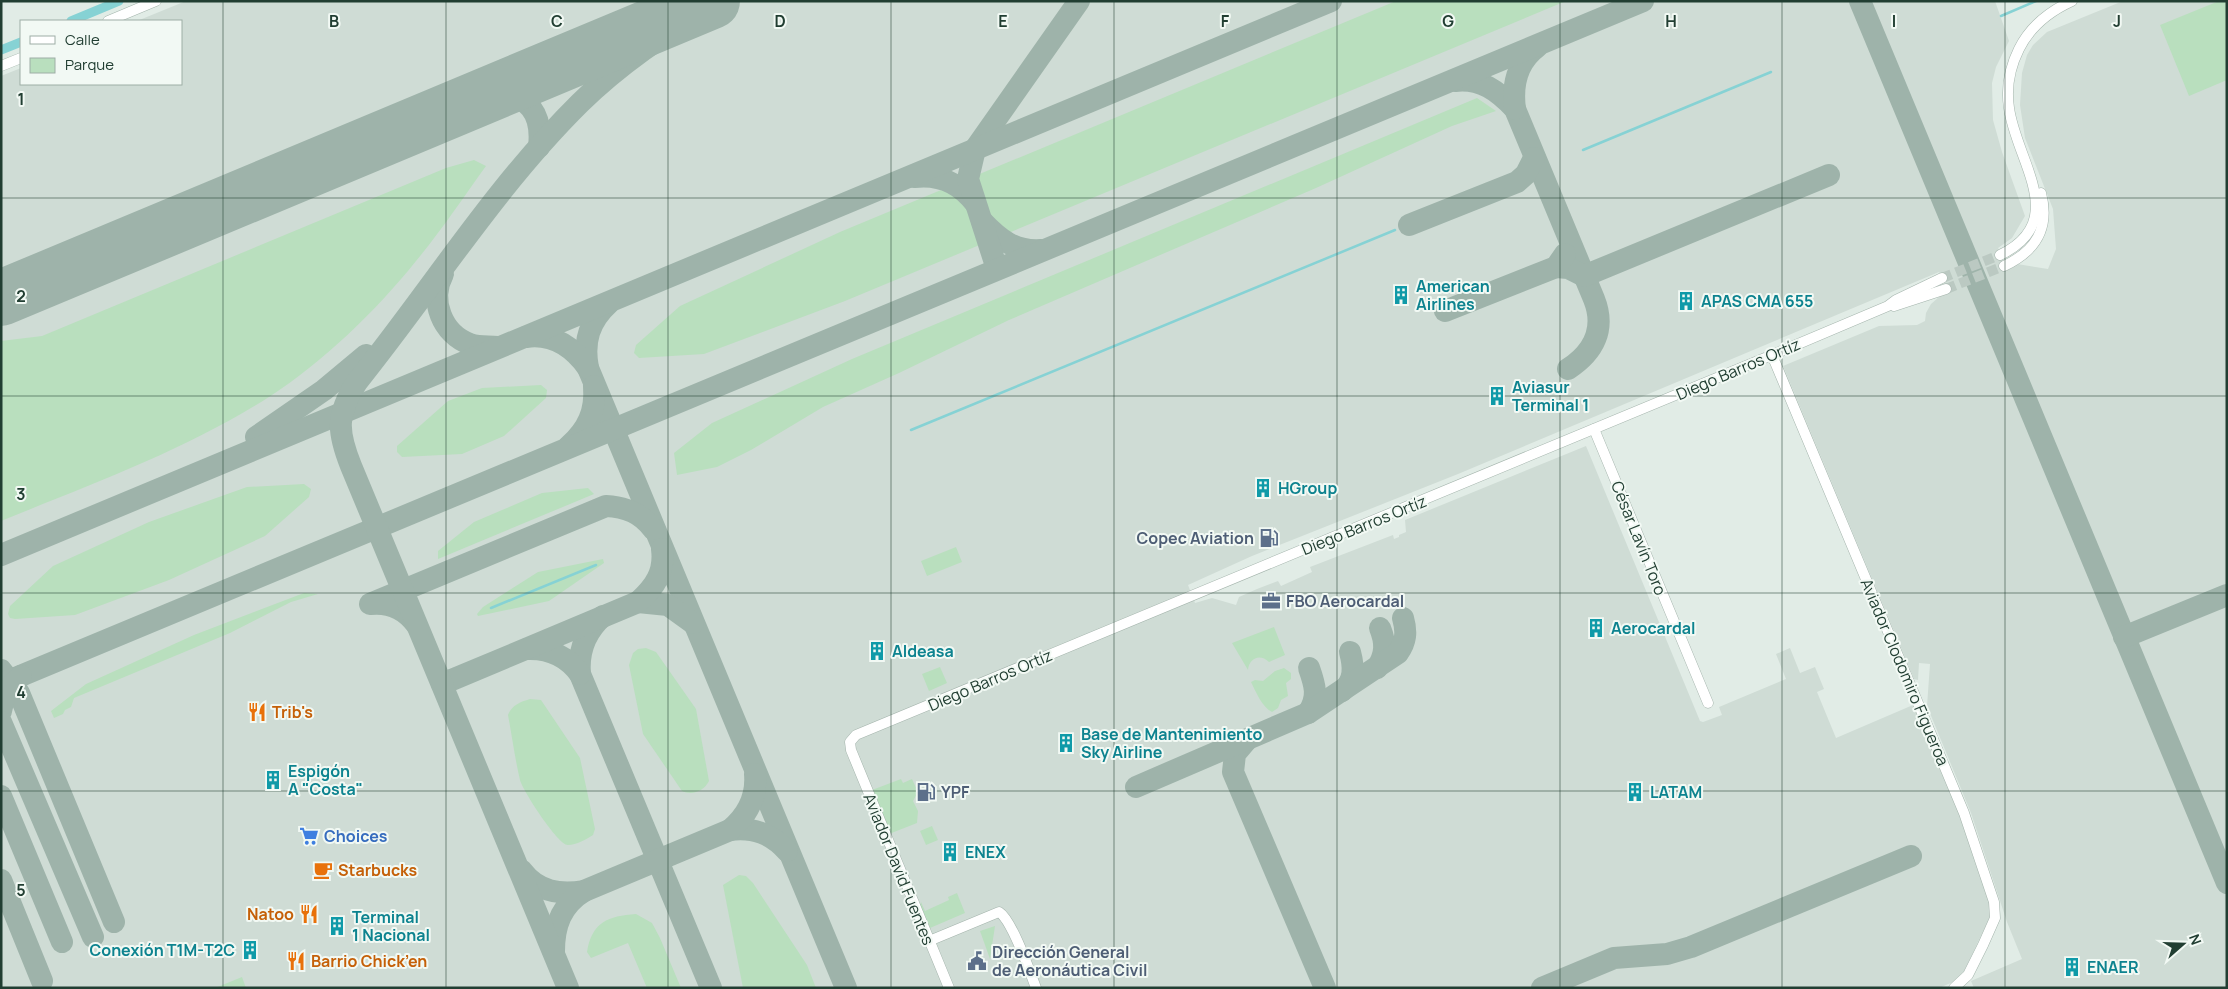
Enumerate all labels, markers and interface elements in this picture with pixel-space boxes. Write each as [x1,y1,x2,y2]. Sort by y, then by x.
text: B [329,10,339,32]
text: C [551,10,563,32]
text: D [774,10,786,32]
text: E [998,10,1008,32]
text: F [1221,10,1230,32]
text: G [1442,10,1454,32]
text: H [1665,10,1677,32]
text: I [1892,10,1896,32]
text: J [2113,10,2121,32]
legend [20,20,182,85]
text: Calle [65,29,100,50]
text: Parque [65,54,114,75]
text: 1 [17,88,25,110]
place label: American Airlines [1416,275,1490,315]
building icon: American Airlines [1390,284,1412,306]
text: 2 [16,285,26,307]
building icon: APAS CMA 655 [1675,290,1697,312]
place label: APAS CMA 655 [1701,290,1813,312]
street label: Diego Barros Ortíz [1672,333,1804,405]
place label: Aviasur Terminal 1 [1512,376,1589,416]
building icon: Aviasur Terminal 1 [1486,385,1508,407]
building icon: HGroup [1252,477,1274,499]
place label: HGroup [1278,477,1337,499]
street label: César Lavín Toro [1606,478,1672,598]
text: 3 [16,483,26,505]
street label: Diego Barros Ortíz [1298,490,1430,560]
place label: Copec Aviation [1136,527,1254,549]
fuel station icon: Copec Aviation [1258,527,1280,549]
street label: Aviador Clodomiro Figueroa [1856,575,1954,769]
office icon: FBO Aerocardal [1260,590,1282,612]
place label: FBO Aerocardal [1286,590,1404,612]
building icon: Aerocardal [1585,617,1607,639]
place label: Aerocardal [1611,617,1696,639]
building icon: Aldeasa [866,640,888,662]
place label: Aldeasa [892,640,954,662]
street label: Diego Barros Ortíz [924,644,1056,716]
text: 4 [16,681,26,703]
restaurant icon: Trib's [246,701,268,723]
place label: Trib's [272,701,313,723]
place label: Base de Mantenimiento Sky Airline [1081,723,1263,763]
building icon: Base de Mantenimiento Sky Airline [1055,732,1077,754]
place label: Espigón A "Costa" [288,760,363,800]
building icon: Espigón A "Costa" [262,769,284,791]
fuel station icon: YPF [915,781,937,803]
place label: YPF [941,781,970,803]
building icon: LATAM [1624,781,1646,803]
place label: LATAM [1650,781,1702,803]
street label: Aviador David Fuentes [858,790,940,948]
supermarket icon: Choices [298,825,320,847]
place label: Choices [324,825,388,847]
building icon: ENEX [939,841,961,863]
place label: ENEX [965,841,1006,863]
cafe icon: Starbucks [312,859,334,881]
place label: Starbucks [338,859,418,881]
text: 5 [16,879,26,901]
place label: Natoo [247,903,294,925]
restaurant icon: Natoo [298,903,320,925]
place label: Terminal 1 Nacional [352,906,430,946]
building icon: Terminal 1 Nacional [326,915,348,937]
north arrow [2158,919,2208,969]
text: N [2185,931,2206,947]
place label: Conexión T1M-T2C [90,939,235,961]
building icon: Conexión T1M-T2C [239,939,261,961]
place label: Dirección General de Aeronáutica Civil [992,941,1147,981]
restaurant icon: Barrio Chick’en [285,950,307,972]
place label: Barrio Chick’en [311,950,427,972]
public building icon: Dirección General de Aeronáutica Civil [966,950,988,972]
building icon: ENAER [2061,956,2083,978]
place label: ENAER [2087,956,2139,978]

